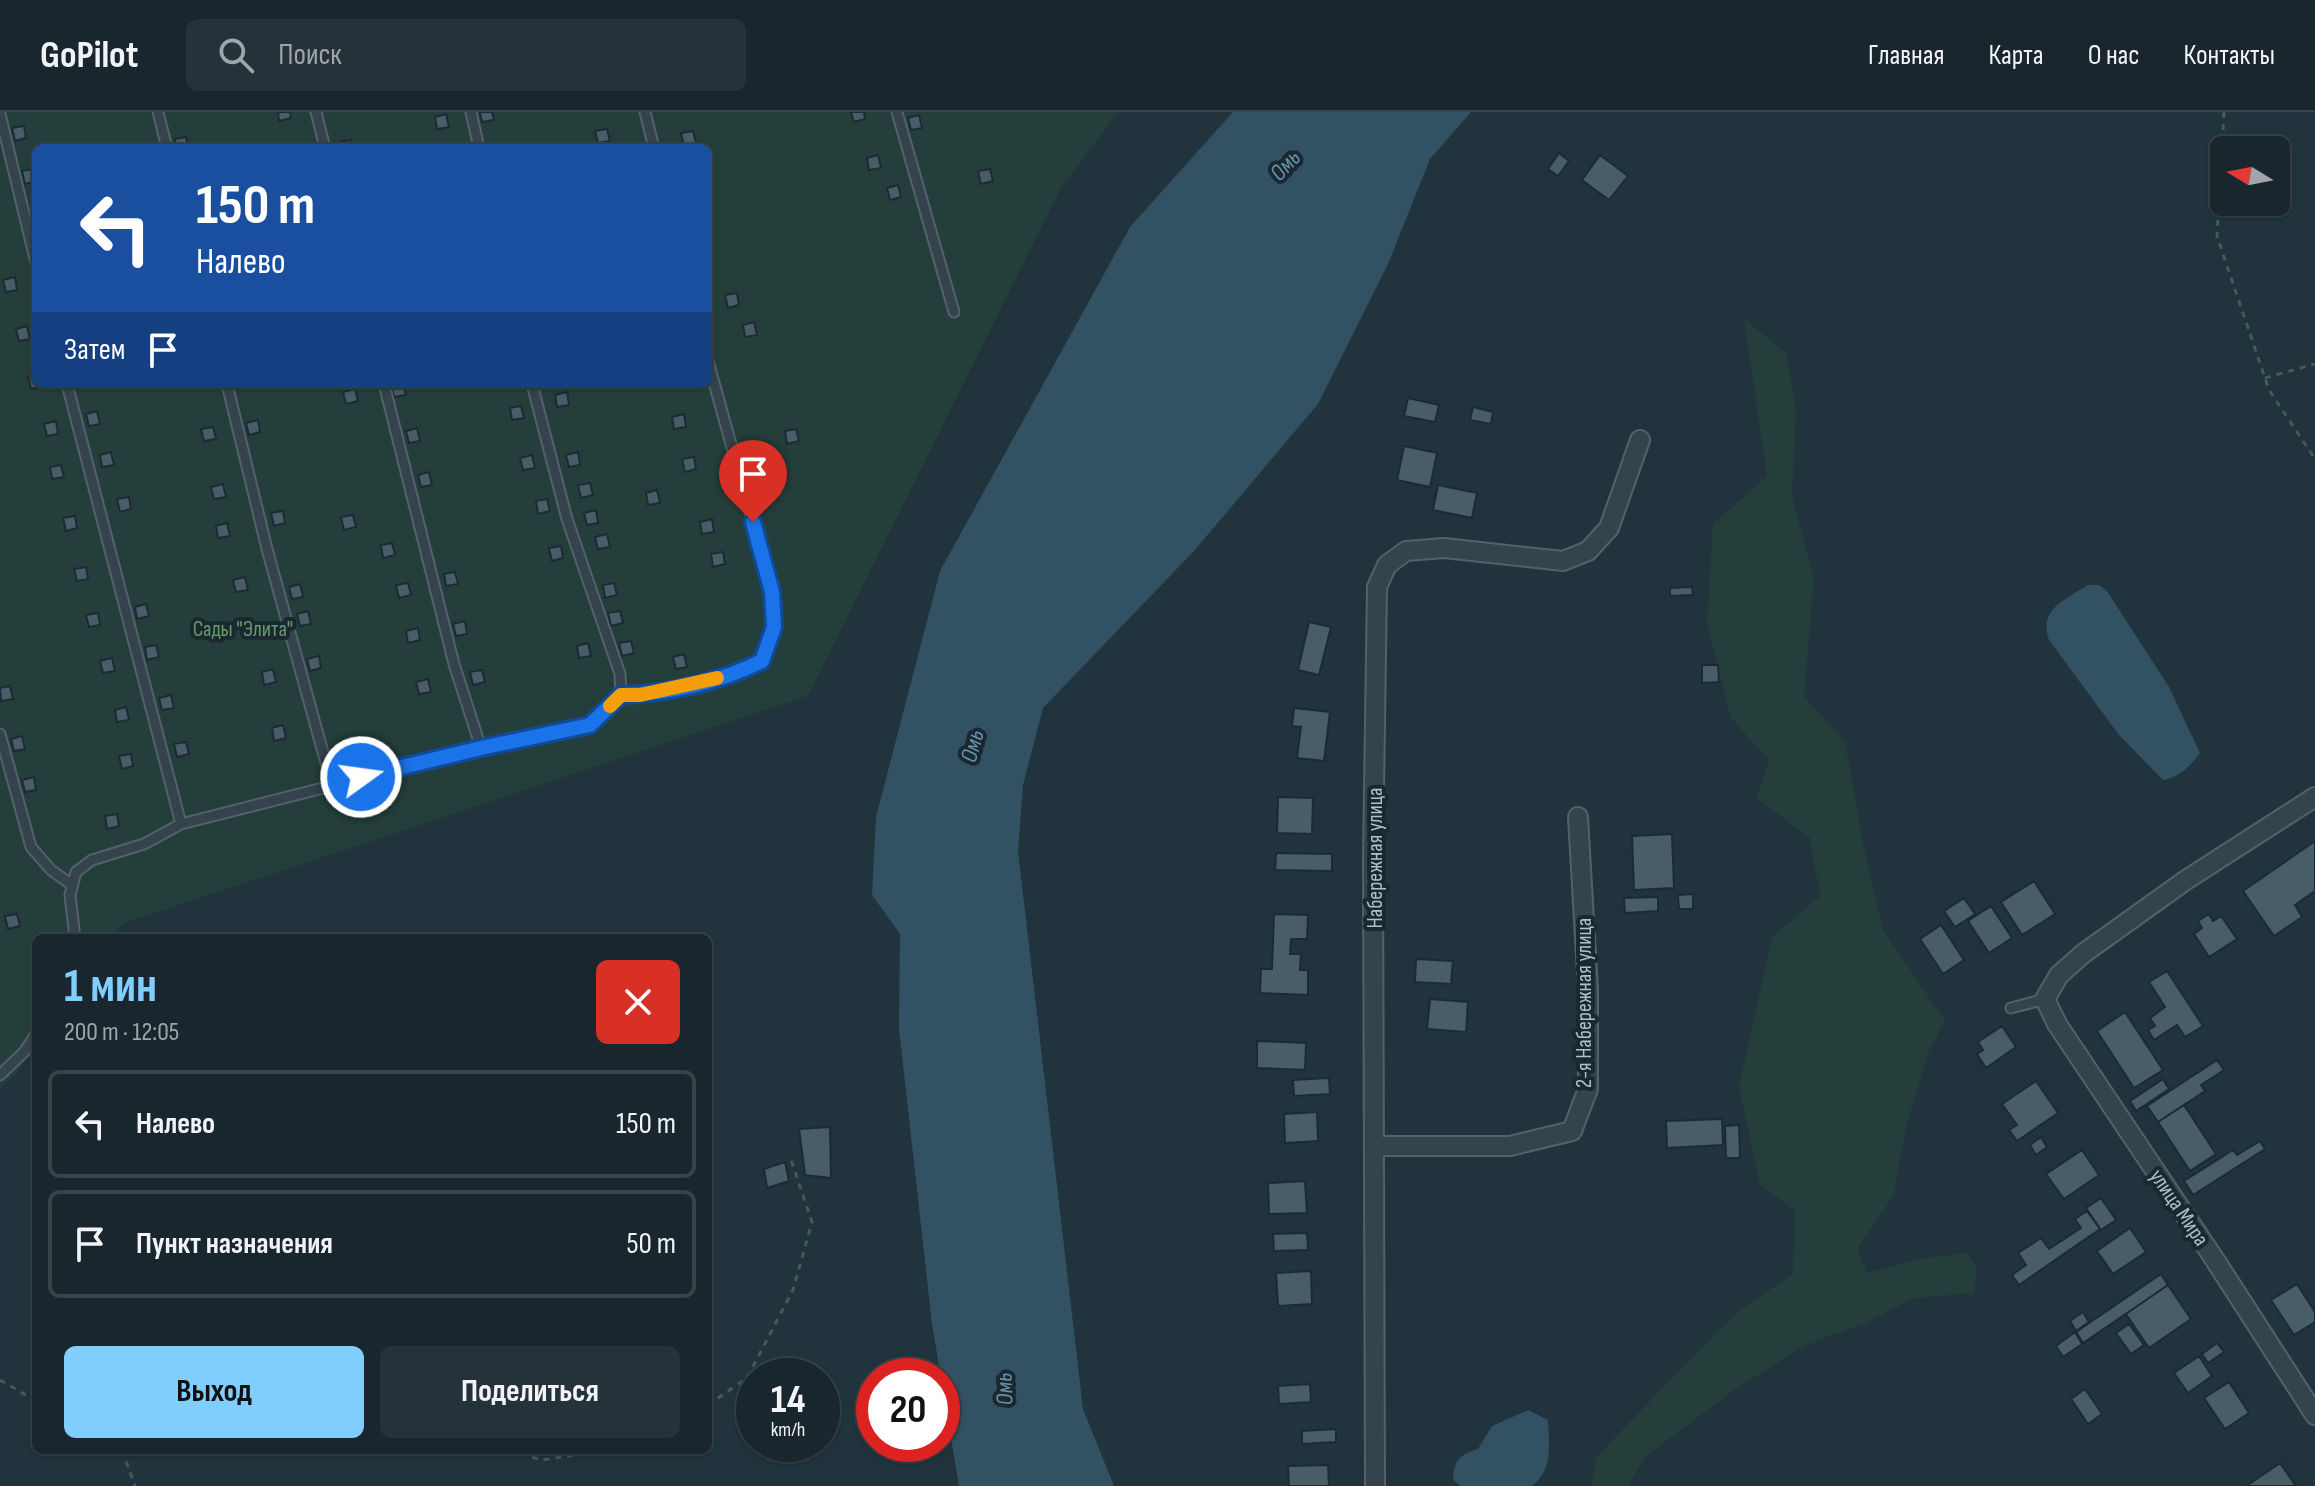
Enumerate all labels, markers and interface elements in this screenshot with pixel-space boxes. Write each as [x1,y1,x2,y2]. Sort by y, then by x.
search box [186,19,746,91]
text: GoPilot [40,33,138,78]
icon: search [214,33,258,77]
text: Поиск [278,37,342,73]
text: Главная [1868,39,1944,72]
text: Карта [1988,39,2044,72]
text: О нас [2088,39,2140,72]
text: Контакты [2184,39,2275,72]
north arrow [2210,136,2290,216]
map controls [2210,136,2290,216]
water label: Омь [1264,144,1307,187]
text: 150 m [196,173,315,240]
icon: left [64,176,168,280]
text: Налево [196,241,286,284]
icon: arrive [141,328,185,372]
text: Затем [64,332,125,368]
pin [719,440,787,522]
icon: arrive [731,452,775,496]
park label: Сады "Элита" [193,616,293,643]
water label: Омь [954,727,991,766]
position arrow [319,735,403,819]
street label: Набережная улица [1362,788,1389,928]
street label: 2-я Набережная улица [1571,918,1598,1088]
text: 1 мин [64,958,157,1015]
button: close [596,960,680,1044]
text: 200 m · 12:05 [64,1017,179,1048]
icon: left [68,1102,112,1146]
text: Налево [136,1106,215,1142]
text: 150 m [616,1106,676,1142]
street label: улица Мира [2143,1164,2214,1251]
icon: arrive [68,1222,112,1266]
text: Пункт назначения [136,1226,333,1262]
text: 50 m [627,1226,676,1262]
button: Выход [64,1346,364,1438]
button: Поделиться [380,1346,680,1438]
speed limit sign: 20 [856,1358,960,1462]
water label: Омь [989,1372,1020,1406]
text: 14 [771,1376,805,1424]
text: km/h [771,1418,805,1442]

